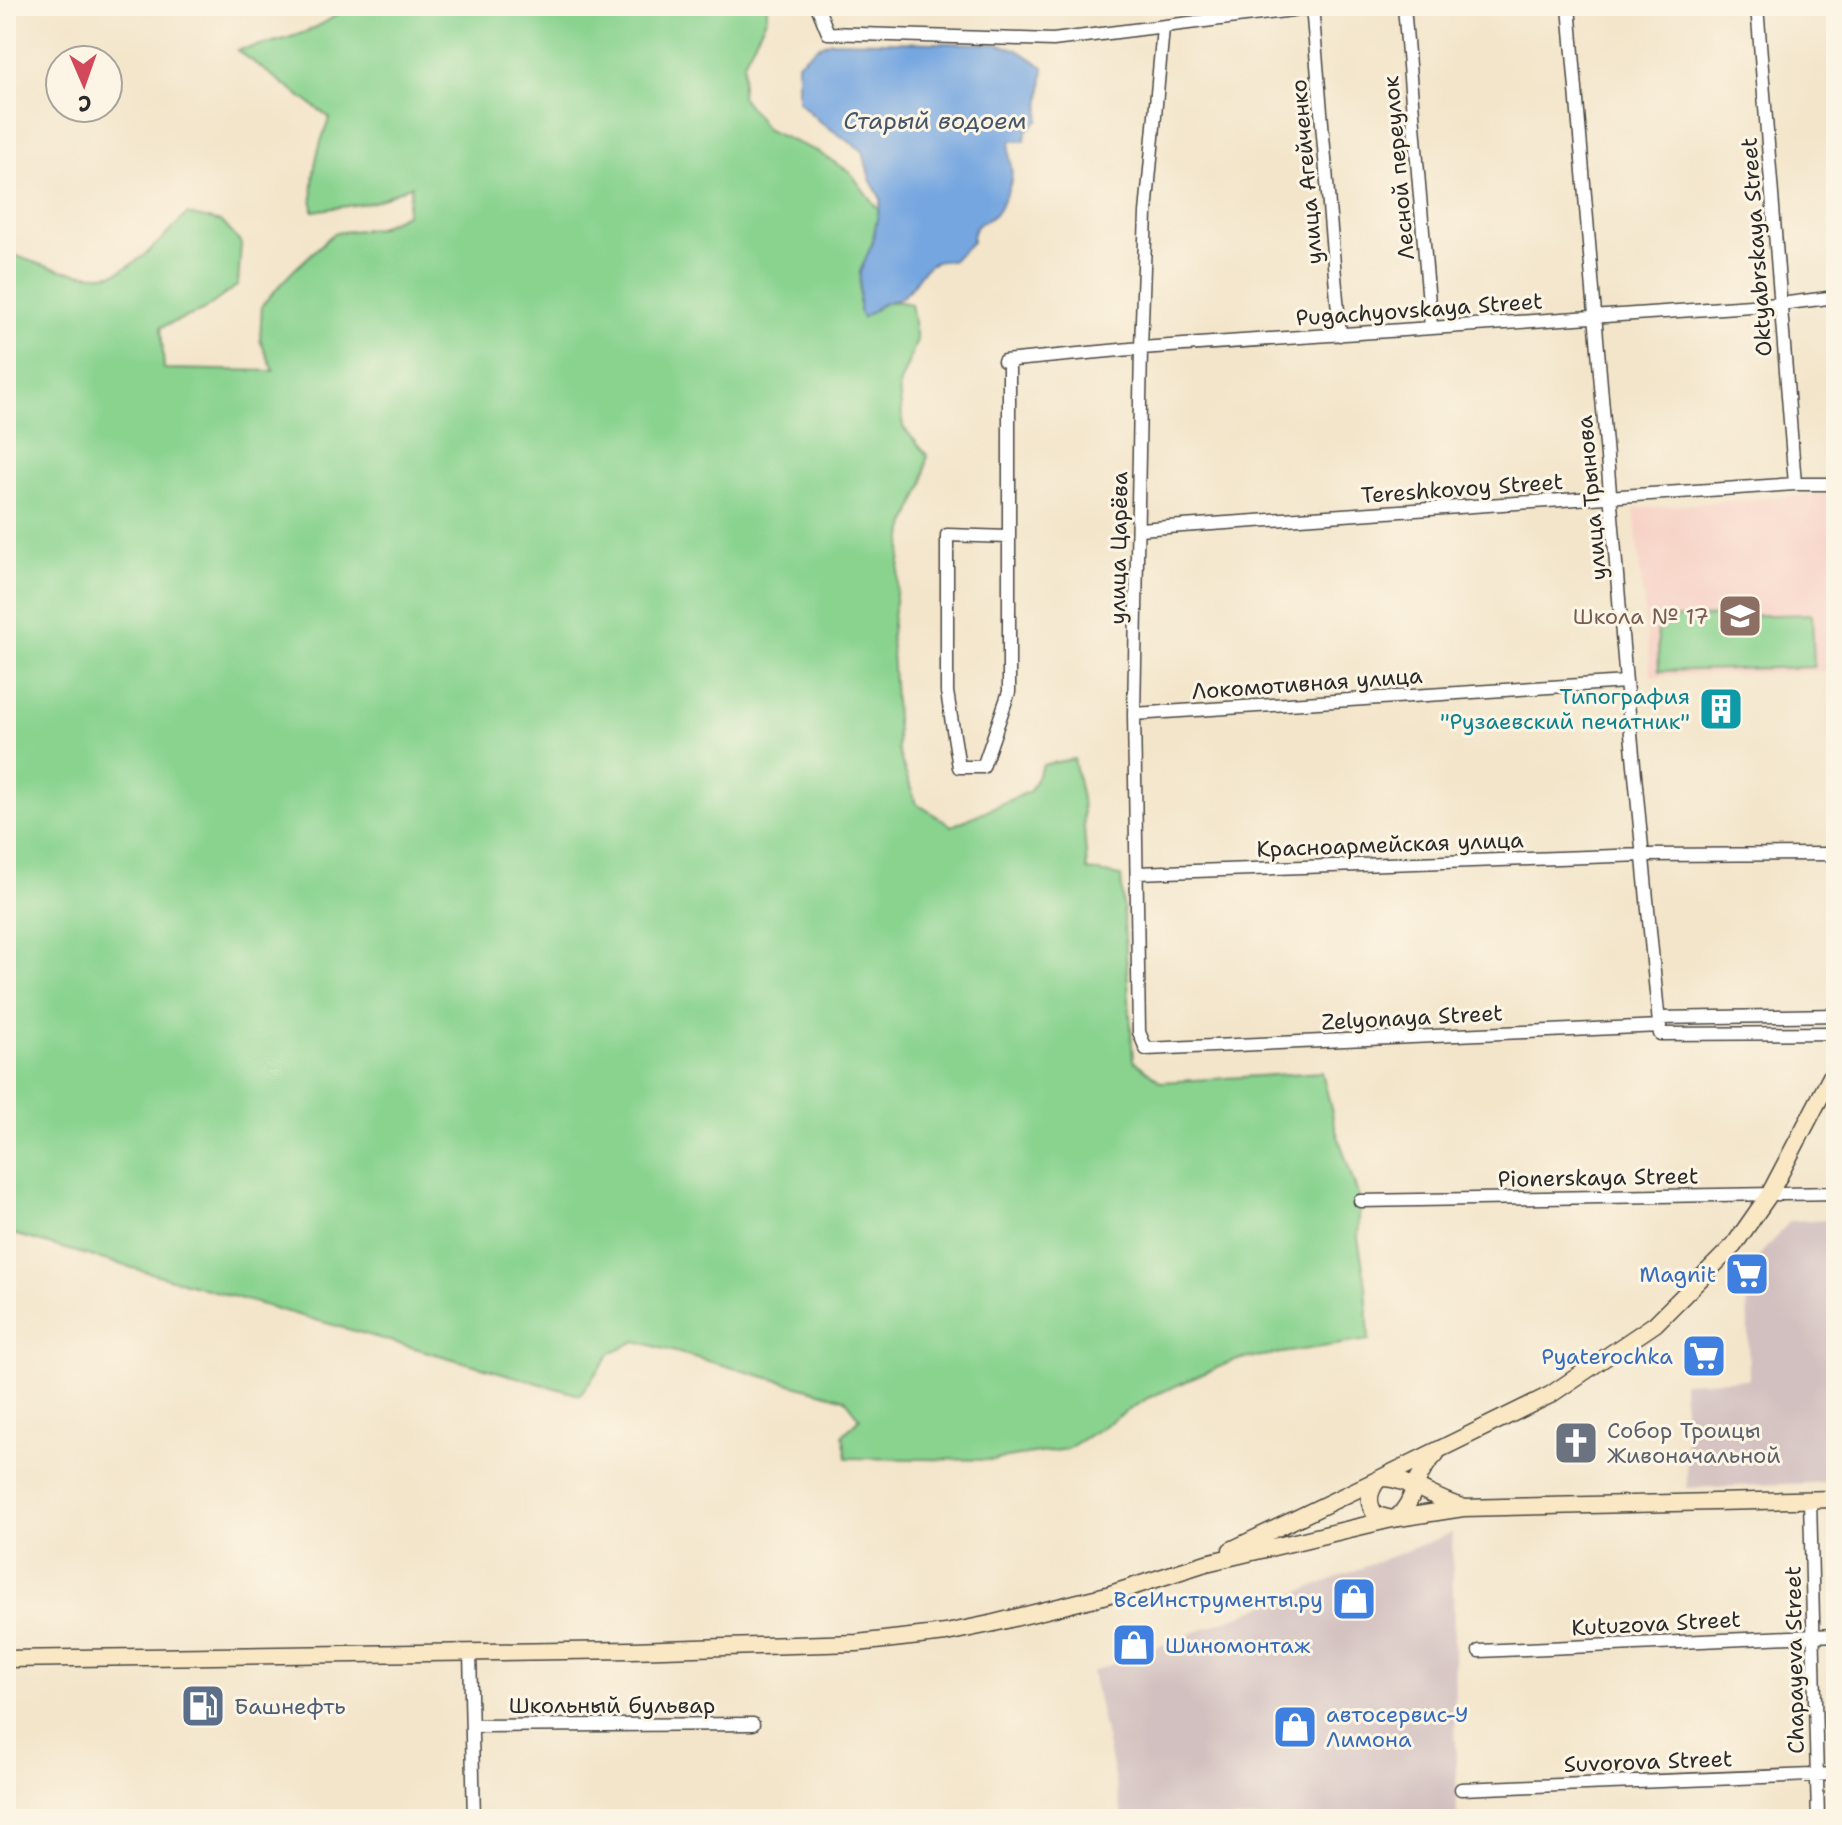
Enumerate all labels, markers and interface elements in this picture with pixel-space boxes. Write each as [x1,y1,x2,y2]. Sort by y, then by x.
north arrow [44,44,124,124]
street label: Лесной переулок [1376,74,1421,261]
street label: улица Агейченко [1284,78,1329,266]
text: С [77,89,92,118]
water label: Старый водоем [843,105,1027,137]
street label: Oktyabrskaya Street [1734,136,1779,358]
street label: Pugachyovskaya Street [1295,286,1543,333]
street label: улица Трынова [1570,414,1613,582]
street label: Tereshkovoy Street [1360,467,1564,510]
street label: улица Царёва [1103,471,1134,625]
school or university icon: Школа № 17 [1716,592,1764,640]
place label: Школа № 17 [1573,602,1709,631]
street label: Локомотивная улица [1191,661,1424,706]
place label: Типография "Рузаевский печатник" [1440,682,1690,736]
building icon: Типография "Рузаевский печатник" [1697,685,1745,733]
street label: Красноармейская улица [1256,825,1524,864]
street label: Zelyonaya Street [1320,998,1504,1037]
street label: Pionerskaya Street [1497,1161,1699,1194]
supermarket icon: Magnit [1723,1250,1771,1298]
place label: Magnit [1639,1260,1716,1289]
supermarket icon: Pyaterochka [1680,1332,1728,1380]
place label: Pyaterochka [1541,1342,1673,1371]
place label: Собор Троицы Живоначальной [1607,1416,1781,1470]
church icon: Собор Троицы Живоначальной [1552,1419,1600,1467]
street label: Chapayeva Street [1778,1566,1811,1754]
shop icon: ВсеИнструменты.ру [1330,1575,1378,1623]
place label: ВсеИнструменты.ру [1113,1585,1323,1614]
street label: Kutuzova Street [1570,1605,1742,1642]
shop icon: Шиномонтаж [1110,1621,1158,1669]
place label: Шиномонтаж [1165,1631,1311,1660]
fuel station icon: Башнефть [179,1682,227,1730]
street label: Школьный бульвар [509,1691,715,1720]
place label: Башнефть [234,1692,346,1721]
place label: автосервис-У Лимона [1326,1700,1469,1754]
shop icon: автосервис-У Лимона [1271,1703,1319,1751]
street label: Suvorova Street [1563,1744,1733,1779]

